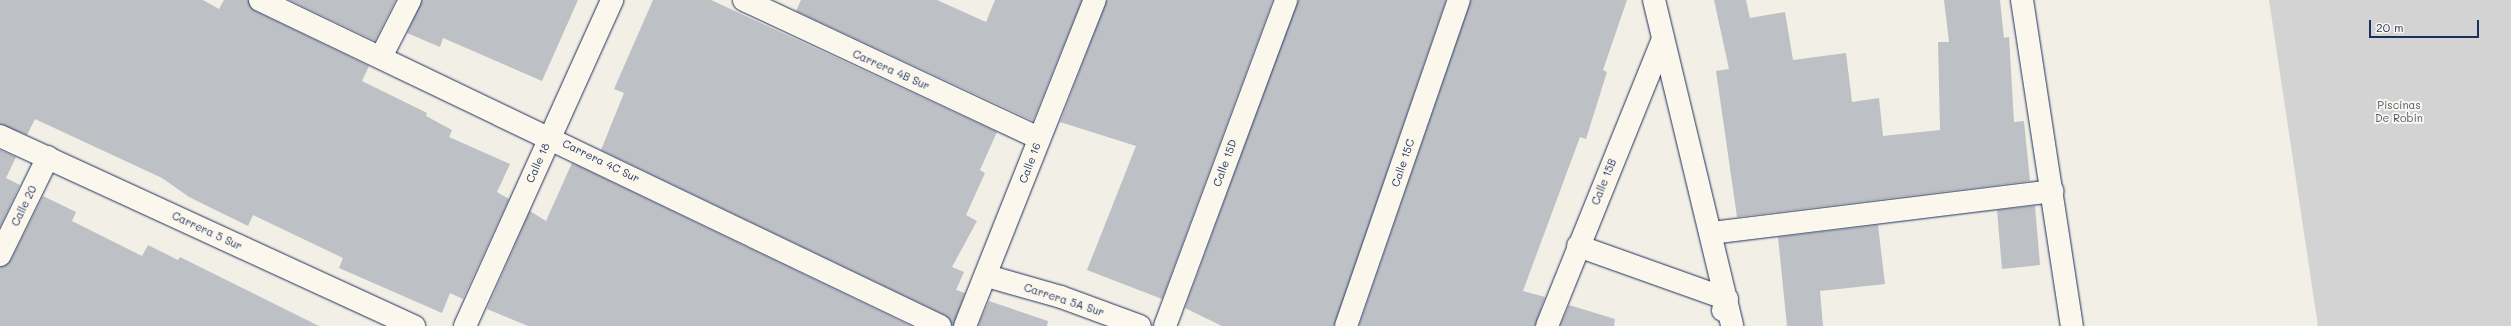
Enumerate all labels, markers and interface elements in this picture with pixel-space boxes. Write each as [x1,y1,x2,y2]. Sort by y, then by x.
scale bar [2371,12,2481,38]
text: 20 m [2376,19,2404,35]
street label: Carrera 4B Sur [850,47,932,93]
park label: Piscinas De Robin [2375,99,2423,125]
street label: Carrera 4C Sur [560,137,642,185]
street label: Calle 15C [1389,137,1417,189]
street label: Calle 15D [1210,138,1240,188]
street label: Calle 18 [523,141,553,185]
street label: Calle 16 [1016,141,1044,185]
street label: Calle 15B [1589,157,1619,207]
street label: Calle 20 [9,184,39,228]
street label: Carrera 5 Sur [170,209,244,253]
street label: Carrera 5A Sur [1022,281,1106,319]

